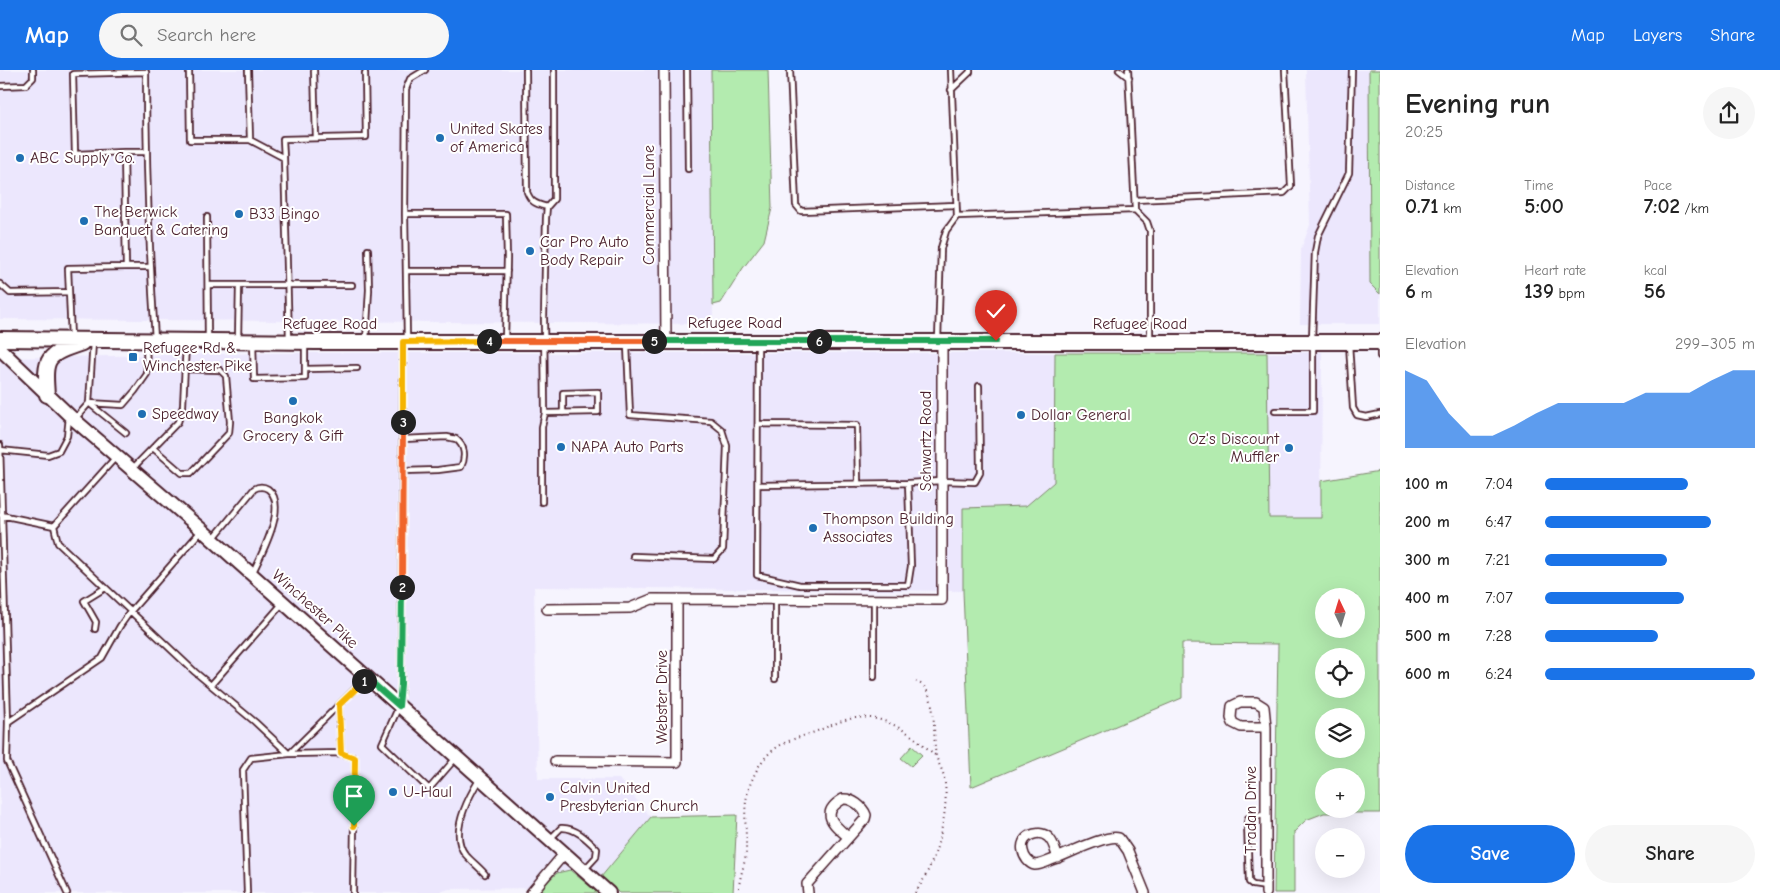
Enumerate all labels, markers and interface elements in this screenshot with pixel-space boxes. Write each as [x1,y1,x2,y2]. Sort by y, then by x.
search box [99,13,449,58]
text: Map [25,21,69,49]
icon: search [117,21,145,49]
text: Search here [157,24,256,46]
text: Map [1571,25,1605,46]
text: Layers [1633,25,1682,46]
text: Share [1710,25,1755,46]
button: share [1703,87,1755,139]
text: Evening run [1405,88,1550,120]
place label: United Skates of America [450,120,543,156]
text: 20:25 [1405,123,1443,141]
marker: United Skates of America [434,132,446,144]
street label: Commercial Lane [640,145,658,265]
place label: ABC Supply Co. [30,149,135,167]
marker: ABC Supply Co. [14,152,26,164]
text: Distance [1405,177,1455,194]
text: Time [1524,177,1553,194]
text: Pace [1644,177,1672,194]
text: 0.71 [1405,194,1439,218]
text: 5:00 [1524,194,1564,218]
text: 7:02 [1644,194,1680,218]
text: km [1439,200,1462,217]
text: /km [1680,200,1709,217]
place label: The Berwick Banquet & Catering [94,203,229,239]
place label: B33 Bingo [249,205,320,223]
marker: B33 Bingo [233,208,245,220]
marker: The Berwick Banquet & Catering [78,215,90,227]
place label: Car Pro Auto Body Repair [540,233,629,269]
marker: Car Pro Auto Body Repair [524,245,536,257]
text: Elevation [1405,262,1459,279]
text: Heart rate [1524,262,1586,279]
text: kcal [1644,262,1667,279]
text: 6 [1405,279,1416,303]
text: 139 [1524,279,1554,303]
text: 56 [1644,279,1666,303]
text: m [1416,285,1432,302]
text: bpm [1554,285,1585,302]
pin [975,290,1017,341]
icon: check [982,297,1010,325]
street label: Refugee Road [688,314,782,332]
street label: Refugee Road [283,315,377,333]
street label: Refugee Road [1093,315,1187,333]
pin: 4 [476,328,502,354]
pin: 5 [642,328,666,354]
pin: 6 [806,328,832,354]
text: 4 [486,333,493,350]
text: 5 [651,333,658,350]
text: 6 [816,333,823,350]
text: Elevation [1405,335,1466,353]
text: 299–305 m [1675,335,1755,353]
place label: Refugee Rd & Winchester Pike [143,339,252,375]
marker: Refugee Rd & Winchester Pike [127,351,139,363]
street label: Schwartz Road [917,391,935,491]
marker: Bangkok Grocery & Gift [287,395,299,407]
place label: Speedway [152,405,219,423]
place label: Dollar General [1031,406,1131,424]
marker: Speedway [136,408,148,420]
place label: Bangkok Grocery & Gift [243,409,344,445]
marker: Dollar General [1015,409,1027,421]
pin: 3 [390,410,416,434]
text: 3 [400,414,407,431]
place label: Oz's Discount Muffler [1189,430,1280,466]
place label: NAPA Auto Parts [571,438,684,456]
marker: NAPA Auto Parts [555,441,567,453]
marker: Oz's Discount Muffler [1283,442,1295,454]
text: 100 m [1405,475,1448,493]
text: 7:04 [1485,475,1513,493]
place label: Thompson Building Associates [823,510,954,546]
text: 200 m [1405,513,1450,531]
text: 6:47 [1485,513,1512,531]
marker: Thompson Building Associates [807,522,819,534]
text: 300 m [1405,551,1450,569]
text: 7:21 [1485,551,1510,569]
street label: Winchester Pike [268,566,362,652]
pin: 2 [390,574,414,600]
text: 2 [399,579,406,596]
north arrow [1315,588,1365,638]
map controls [1315,588,1365,878]
text: 400 m [1405,589,1449,607]
text: 7:07 [1485,589,1513,607]
text: 500 m [1405,627,1450,645]
text: 7:28 [1485,627,1512,645]
button: locate [1315,648,1365,698]
street label: Webster Drive [653,650,671,744]
text: 600 m [1405,665,1450,683]
text: 6:24 [1485,665,1513,683]
pin: 1 [352,668,376,694]
text: 1 [362,673,367,690]
button: layers [1315,708,1365,758]
street label: Tradan Drive [1242,766,1260,854]
button: + [1315,768,1365,818]
pin [333,775,375,826]
place label: Calvin United Presbyterian Church [560,779,699,815]
icon: arrive [340,782,368,810]
place label: U-Haul [403,783,452,801]
marker: U-Haul [387,786,399,798]
marker: Calvin United Presbyterian Church [544,791,556,803]
button: Save [1405,825,1575,883]
button: Share [1585,825,1755,883]
button: − [1315,828,1365,878]

